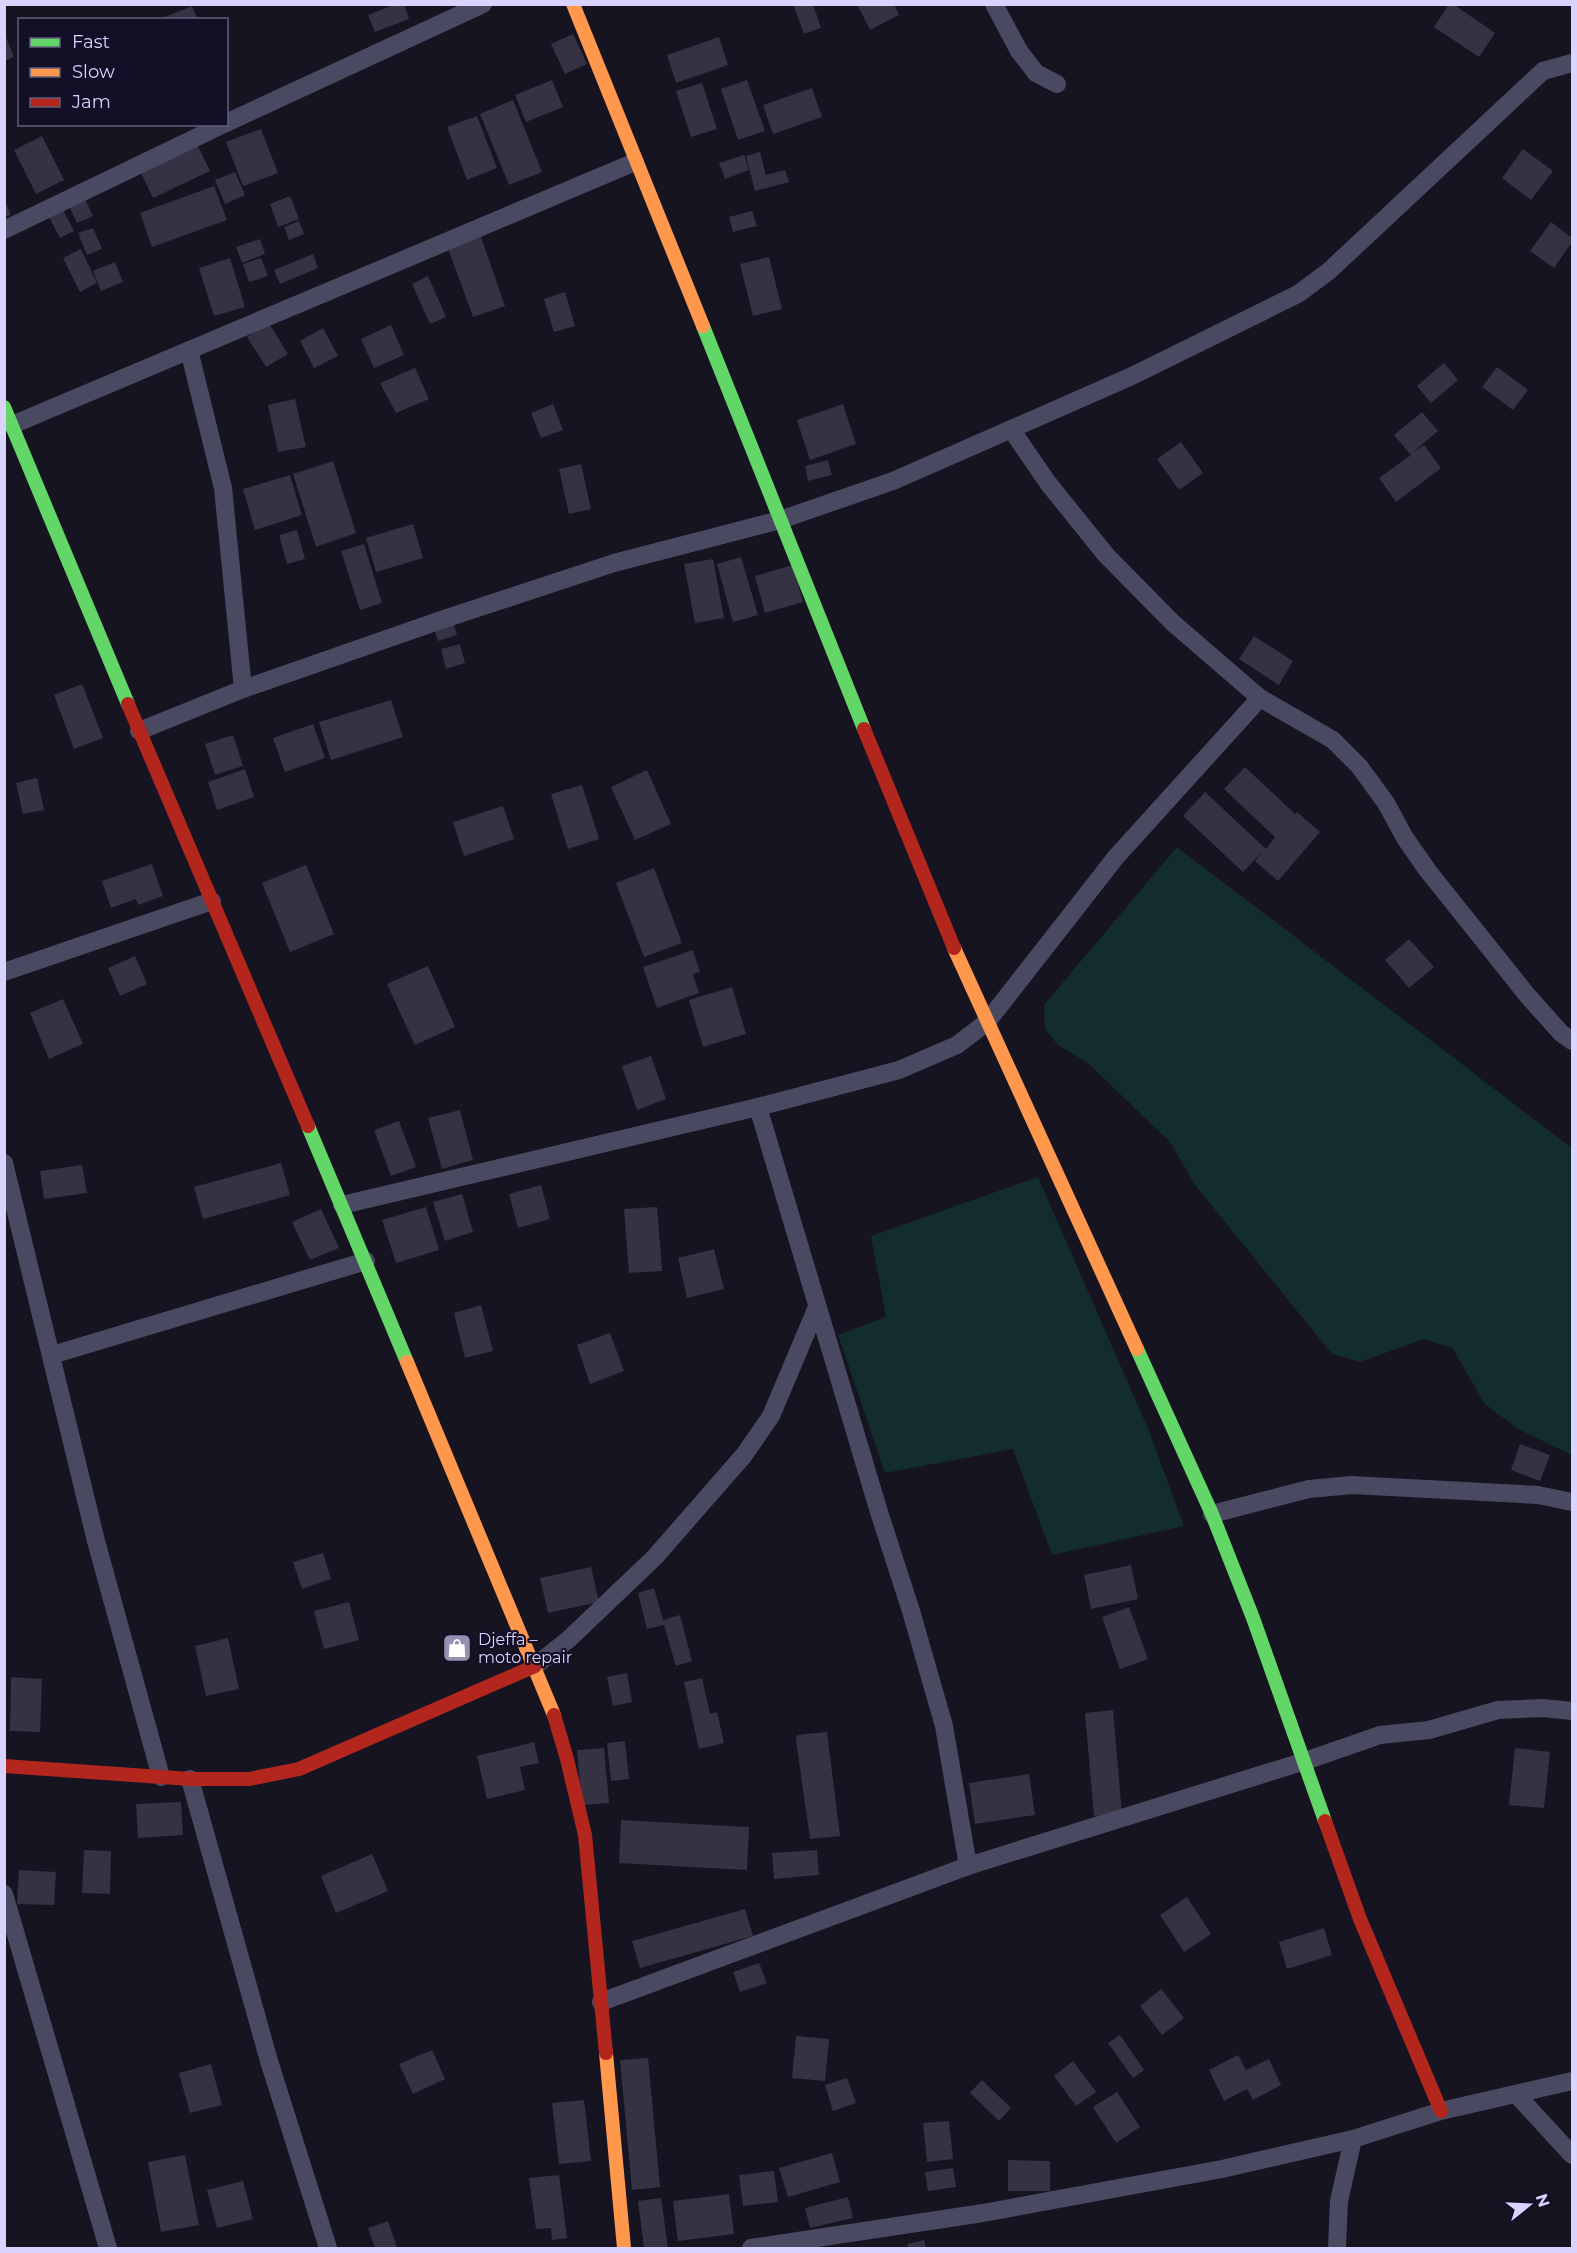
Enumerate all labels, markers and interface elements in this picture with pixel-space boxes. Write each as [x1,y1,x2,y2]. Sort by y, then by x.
legend [18,18,228,126]
text: Fast [72,31,110,53]
text: Slow [72,61,115,83]
text: Jam [71,91,111,113]
place label: Djeffa – moto repair [478,1630,572,1667]
shop icon: Djeffa – moto repair [441,1632,473,1664]
north arrow [1499,2175,1559,2235]
text: N [1532,2191,1554,2210]

